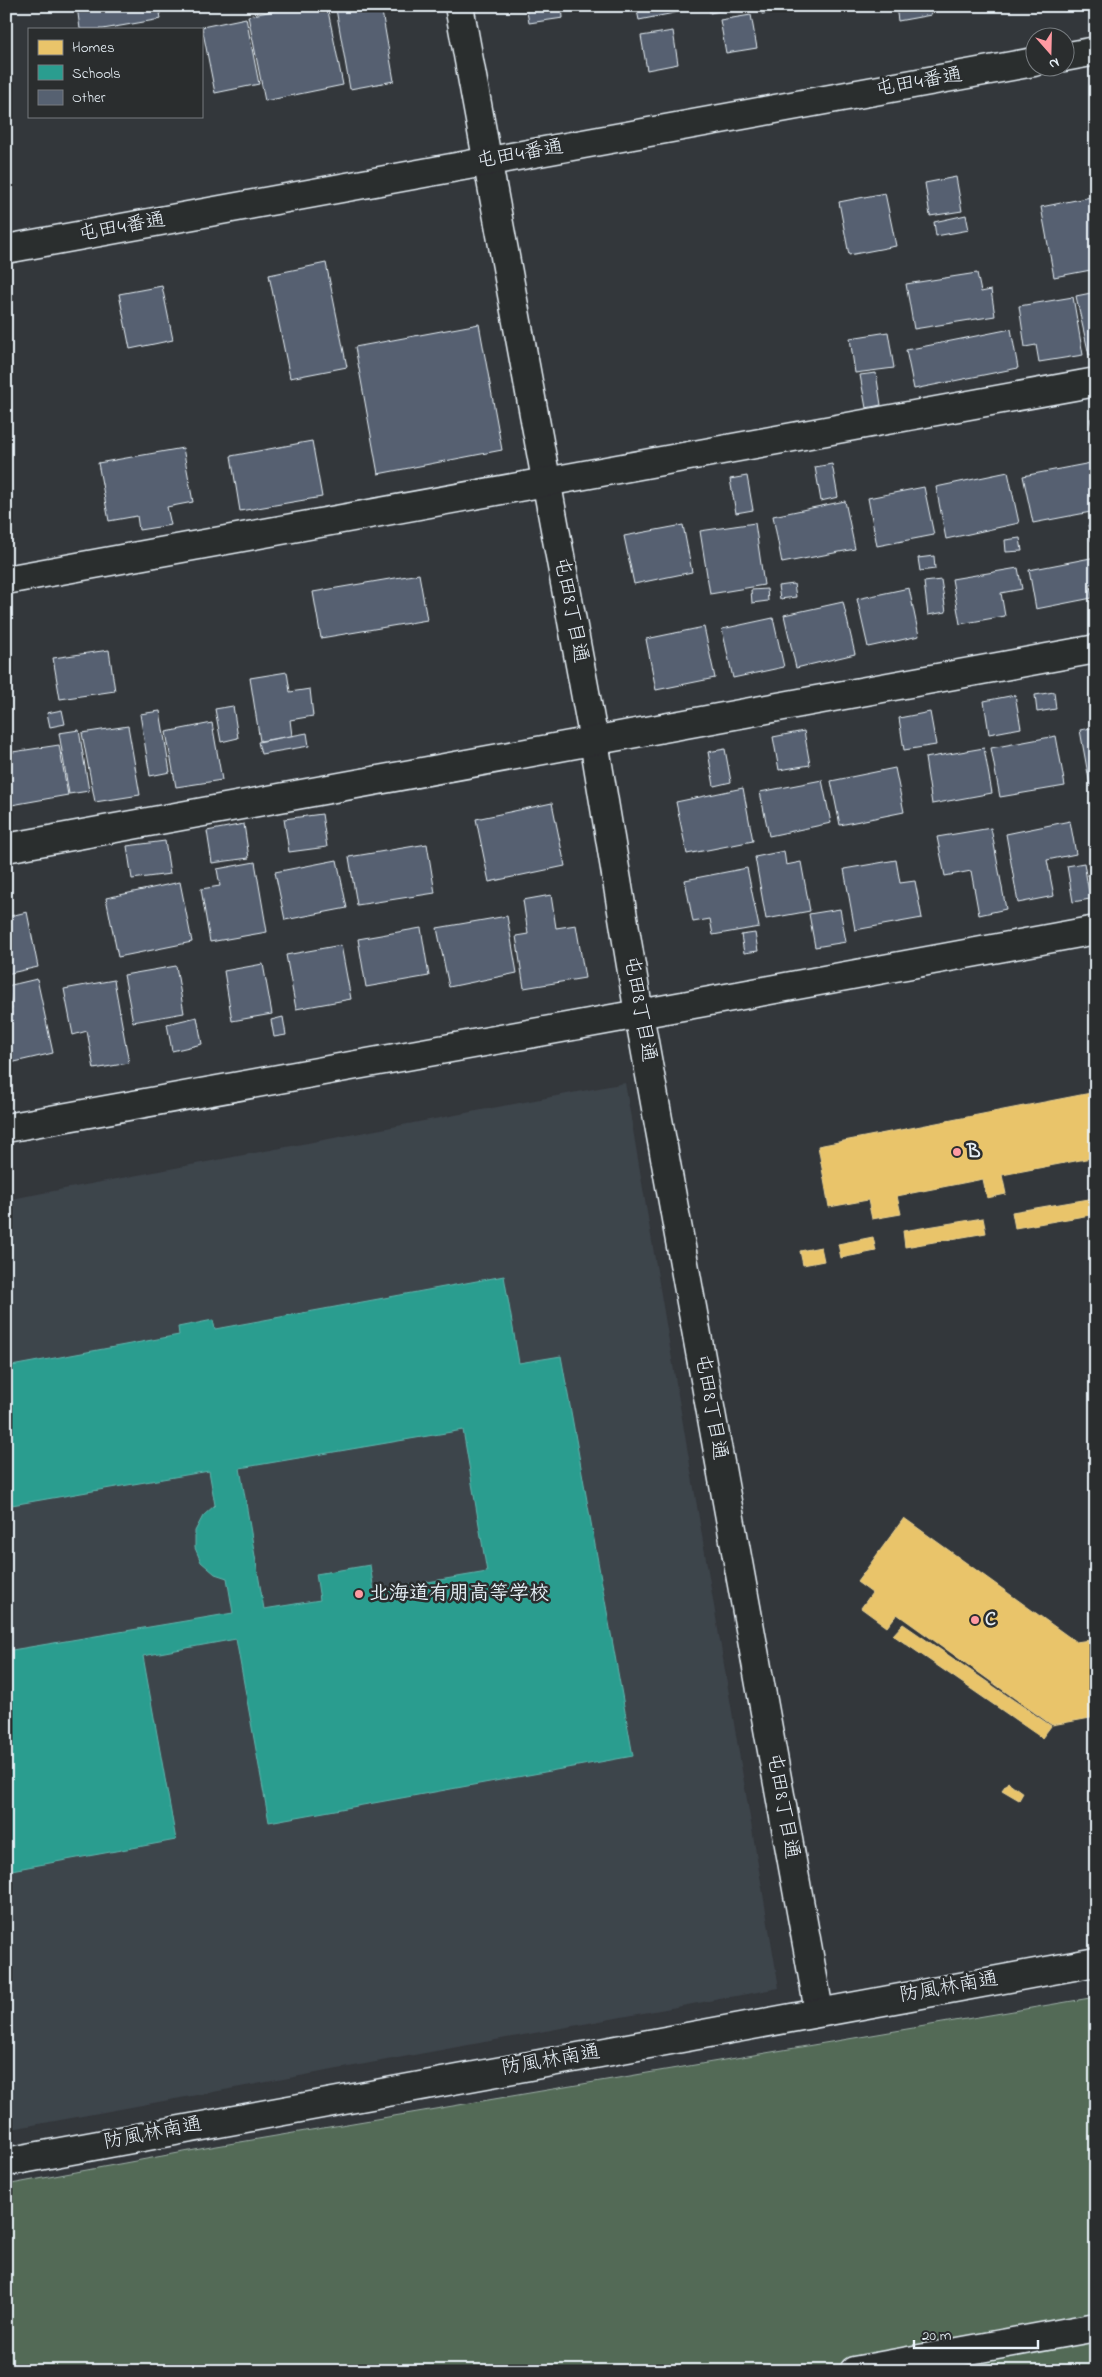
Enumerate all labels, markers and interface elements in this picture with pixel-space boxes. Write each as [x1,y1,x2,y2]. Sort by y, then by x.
legend [28,28,202,118]
north arrow [1024,28,1074,78]
text: Homes [72,37,115,59]
text: N [1046,51,1062,74]
street label: 屯田4番通 [873,61,965,105]
text: Schools [72,63,121,85]
text: Other [72,87,106,109]
street label: 屯田4番通 [474,133,566,177]
street label: 屯田4番通 [76,206,168,250]
street label: 屯田8丁目通 [546,554,594,666]
street label: 屯田8丁目通 [615,954,663,1064]
place label: B [966,1138,981,1167]
marker: B [951,1146,963,1158]
street label: 屯田8丁目通 [686,1352,734,1462]
place label: 北海道有朋高等学校 [369,1580,549,1609]
marker: 北海道有朋高等学校 [353,1588,365,1600]
place label: C [985,1606,996,1635]
marker: C [969,1614,981,1626]
street label: 屯田8丁目通 [758,1751,806,1861]
street label: 防風林南通 [897,1965,1001,2011]
street label: 防風林南通 [499,2038,603,2084]
street label: 防風林南通 [101,2110,205,2158]
scale bar [914,2317,1038,2349]
text: 20 m [922,2325,952,2347]

